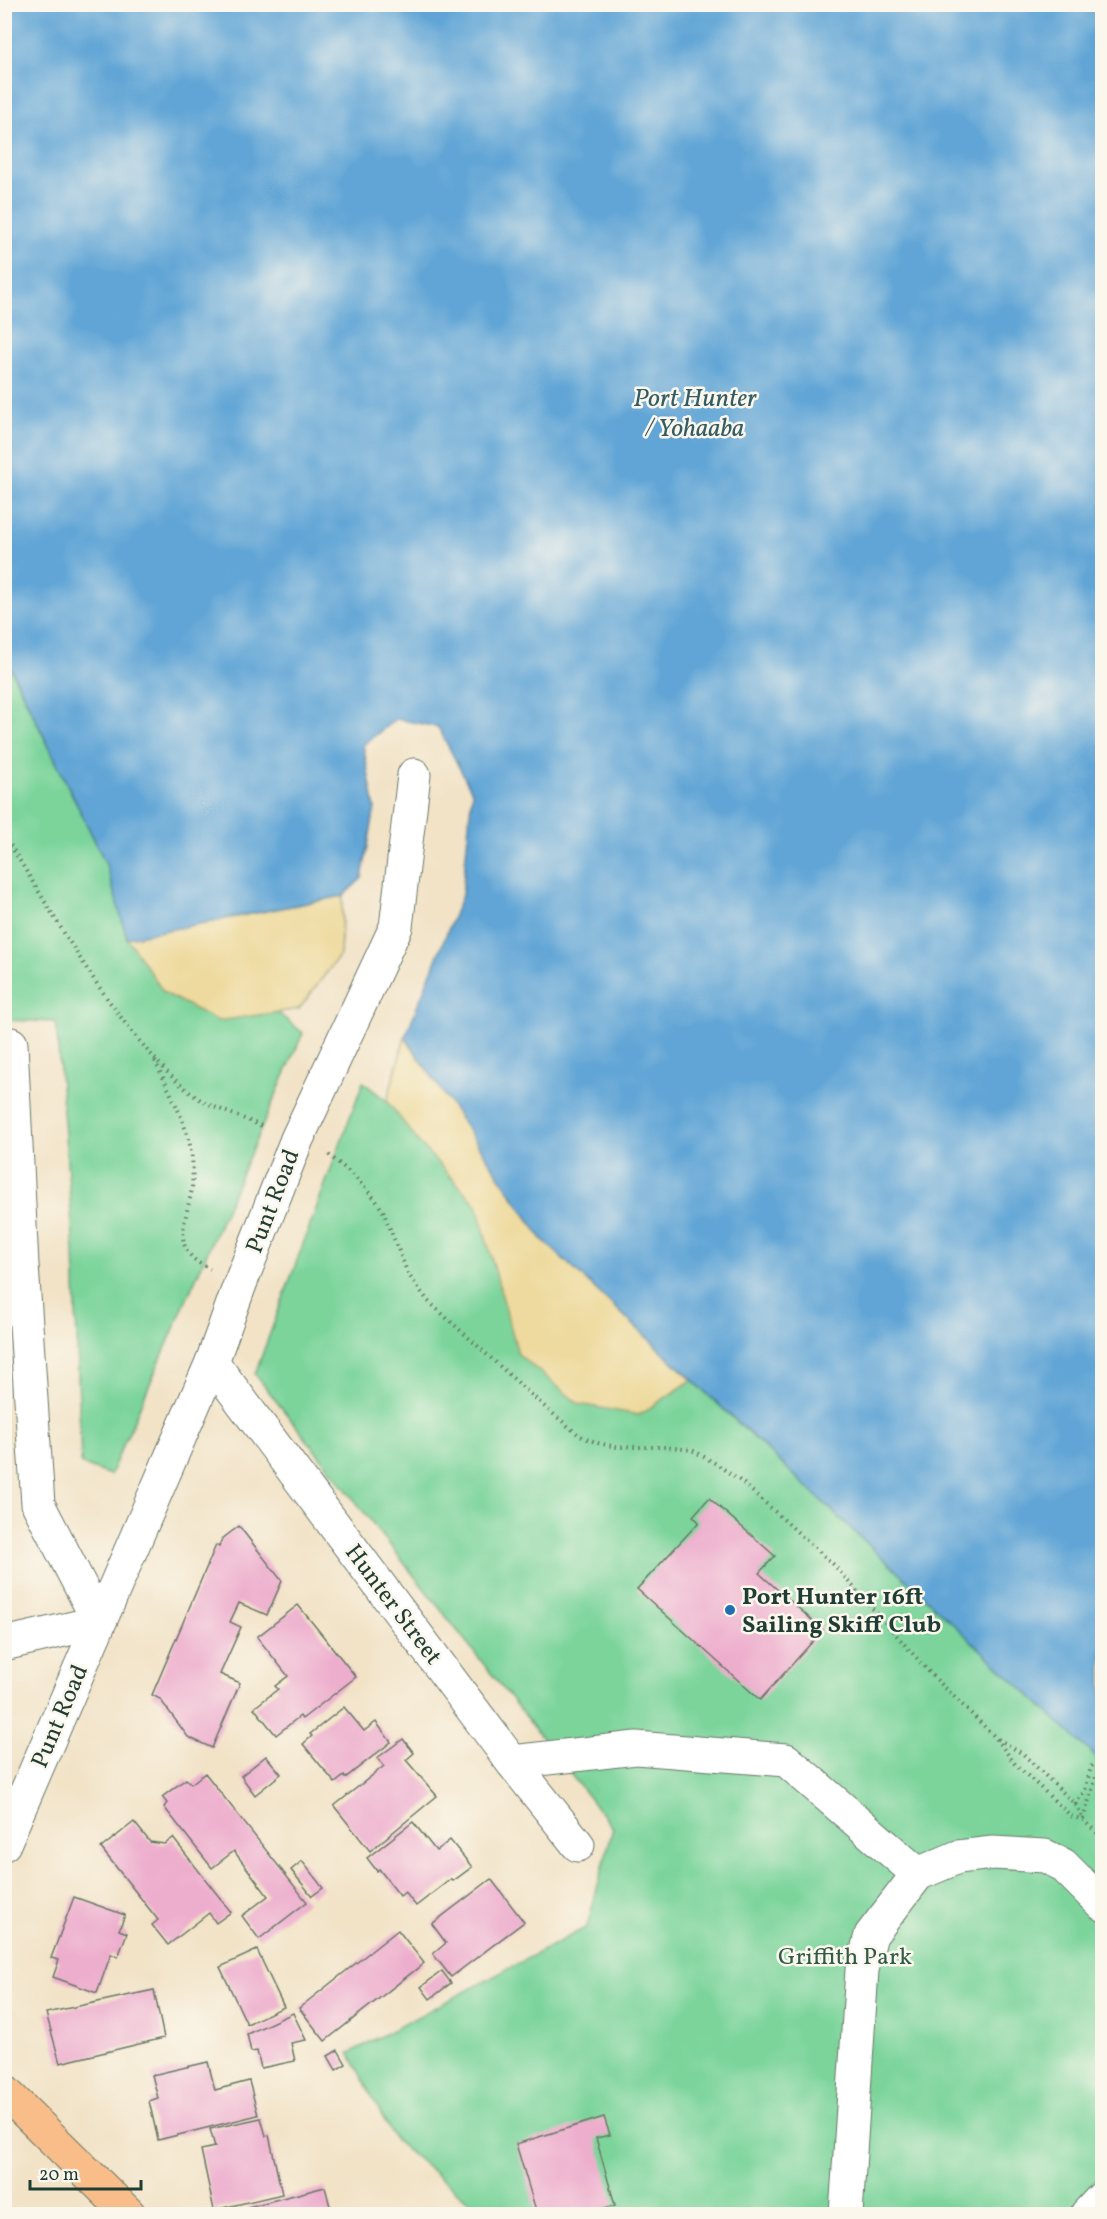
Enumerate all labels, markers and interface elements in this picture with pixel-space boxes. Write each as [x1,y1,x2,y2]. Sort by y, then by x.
water label: Port Hunter / Yohaaba [633,381,757,447]
street label: Punt Road [238,1145,309,1259]
street label: Hunter Street [336,1538,449,1673]
place label: Port Hunter 16ft Sailing Skiff Club [742,1581,941,1643]
marker: Port Hunter 16ft Sailing Skiff Club [723,1603,737,1617]
street label: Punt Road [24,1660,98,1774]
park label: Griffith Park [778,1941,912,1975]
scale bar [30,2153,141,2191]
text: 20 m [39,2163,79,2188]

